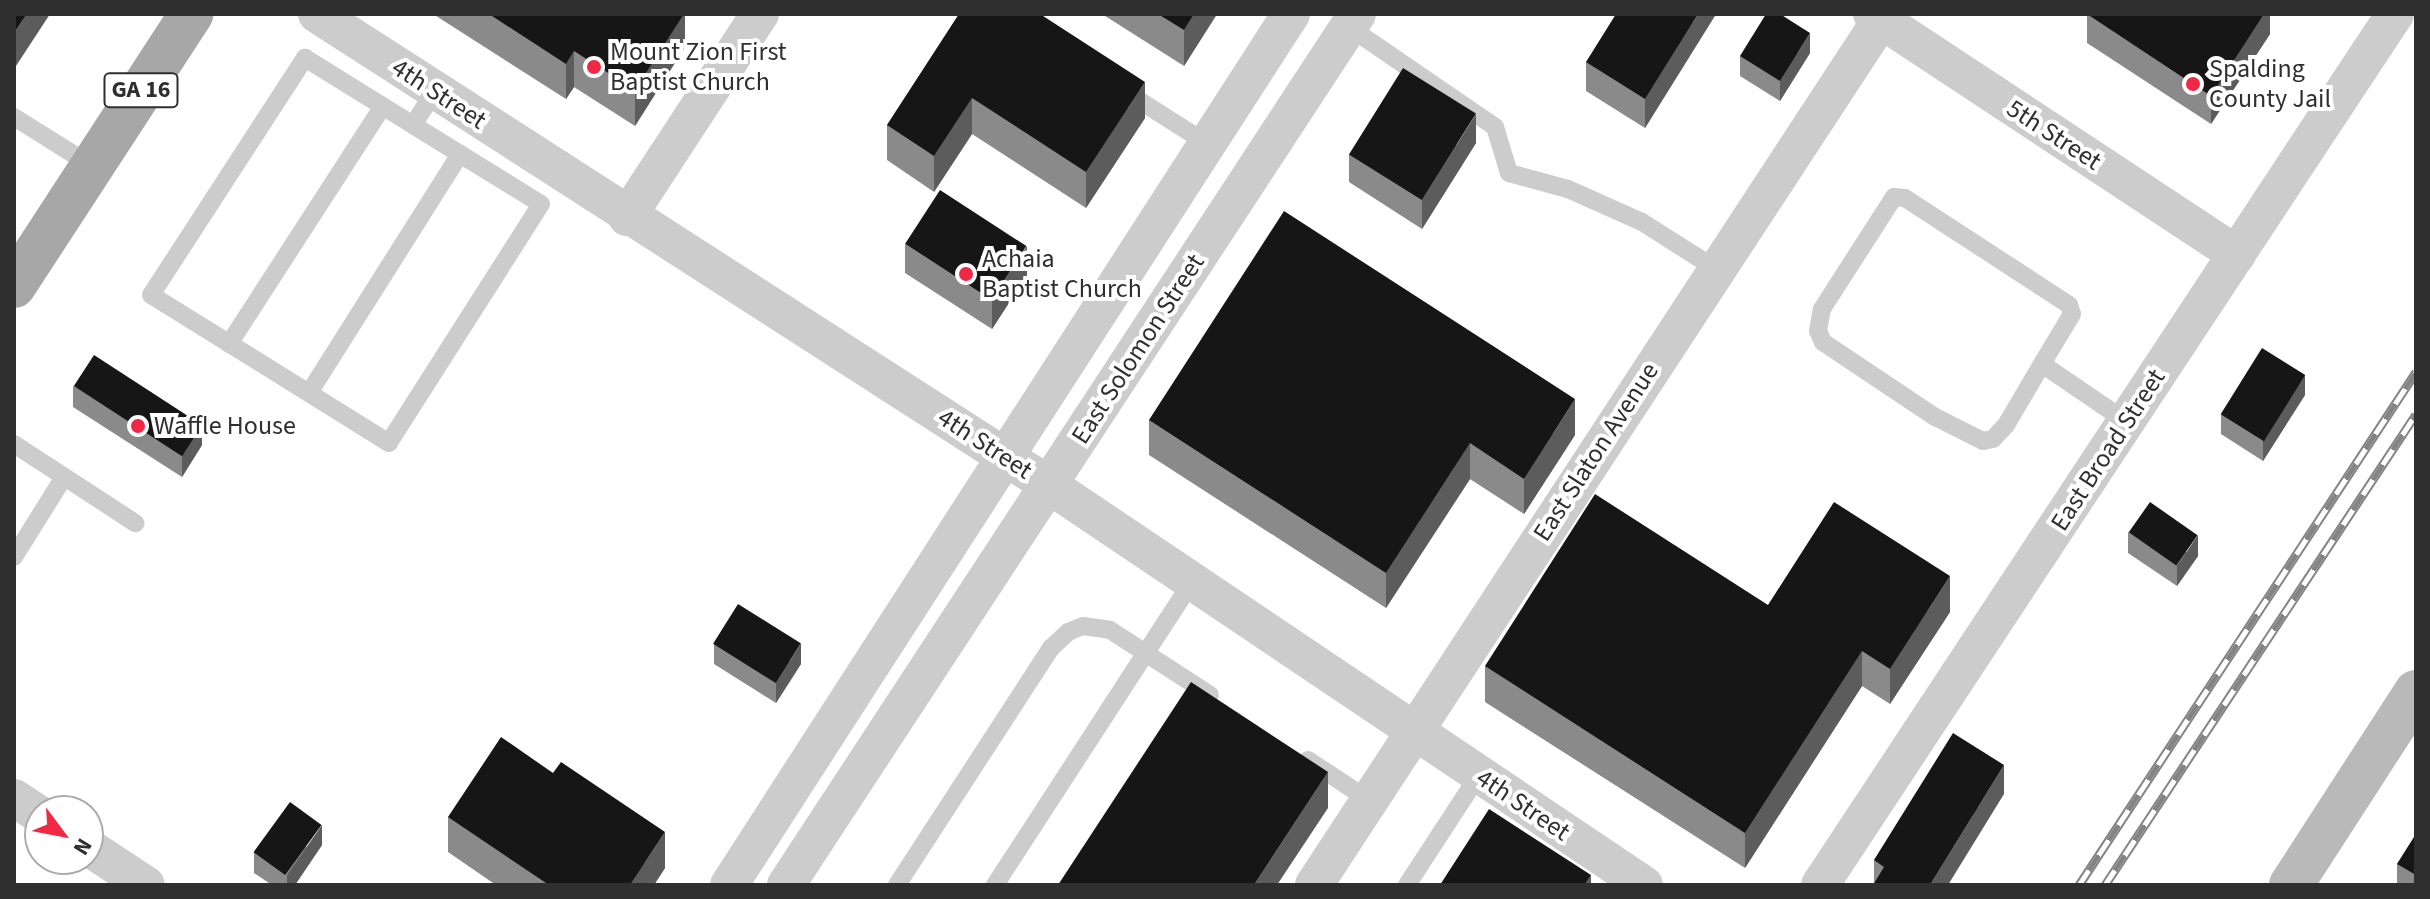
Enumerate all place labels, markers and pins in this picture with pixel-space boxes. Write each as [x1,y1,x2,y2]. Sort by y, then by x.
place label: Mount Zion First Baptist Church [610,36,787,98]
place label: Spalding County Jail [2209,53,2331,114]
marker: Mount Zion First Baptist Church [585,58,603,76]
marker: Spalding County Jail [2184,75,2202,93]
place label: Achaia Baptist Church [982,243,1142,304]
marker: Achaia Baptist Church [957,265,975,283]
place label: Waffle House [154,410,296,442]
marker: Waffle House [129,417,147,435]

